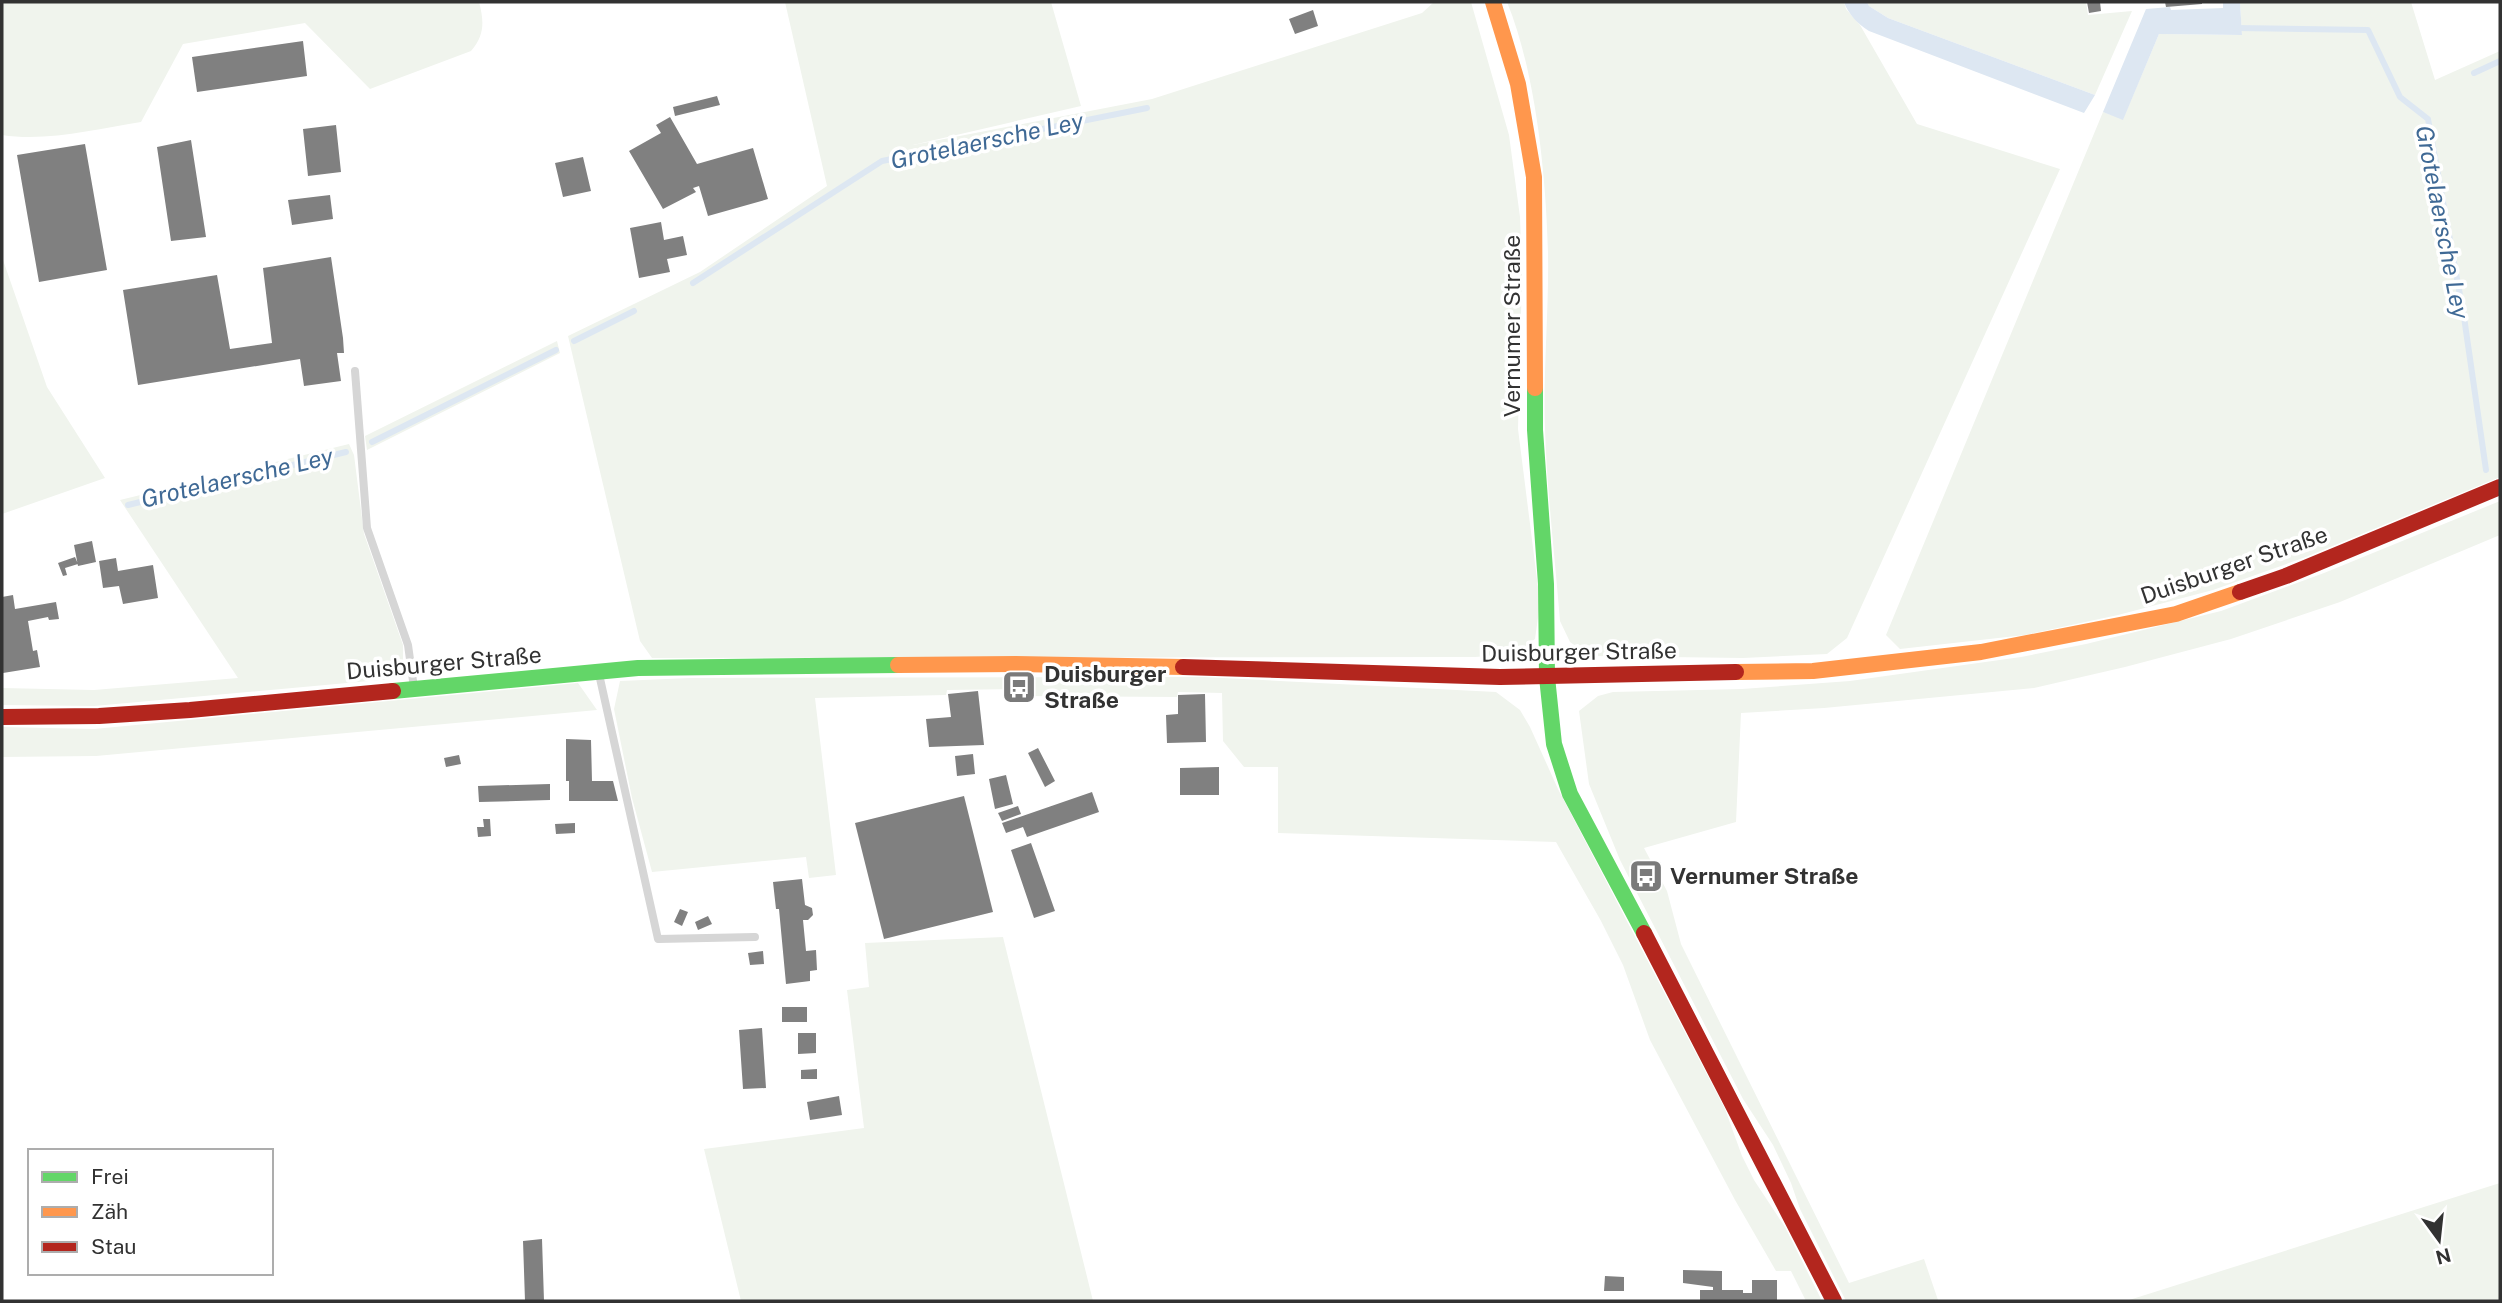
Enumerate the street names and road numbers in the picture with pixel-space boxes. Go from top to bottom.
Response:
street label: Vernumer Straße [1498,235,1525,417]
street label: Duisburger Straße [2137,520,2331,609]
street label: Duisburger Straße [1481,636,1677,667]
street label: Duisburger Straße [345,641,543,684]

